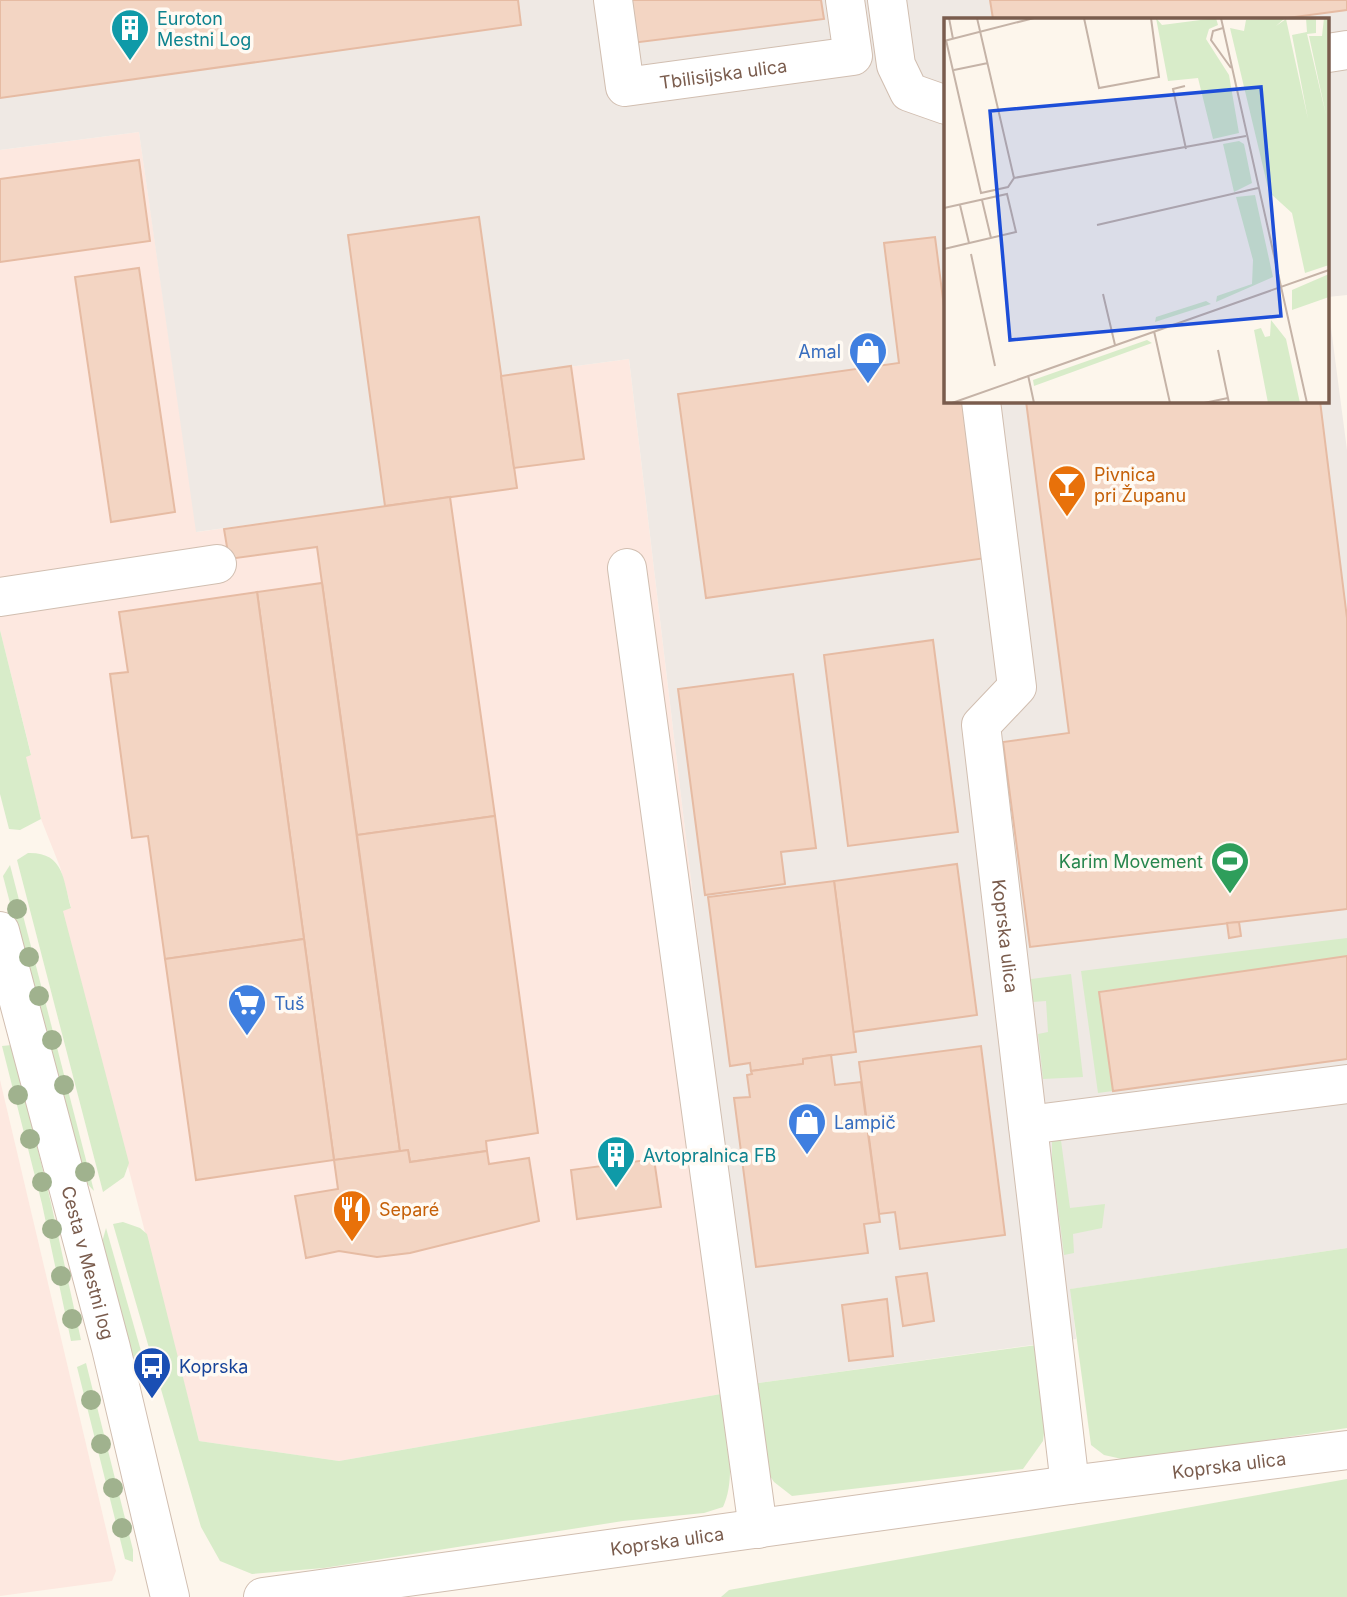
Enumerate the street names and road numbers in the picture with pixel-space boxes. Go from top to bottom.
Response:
street label: Tbilisijska ulica [658,55,788,93]
street label: Koprska ulica [989,878,1023,994]
street label: Cesta v Mestni log [58,1183,119,1341]
street label: Koprska ulica [1171,1447,1287,1483]
street label: Koprska ulica [609,1523,725,1559]

